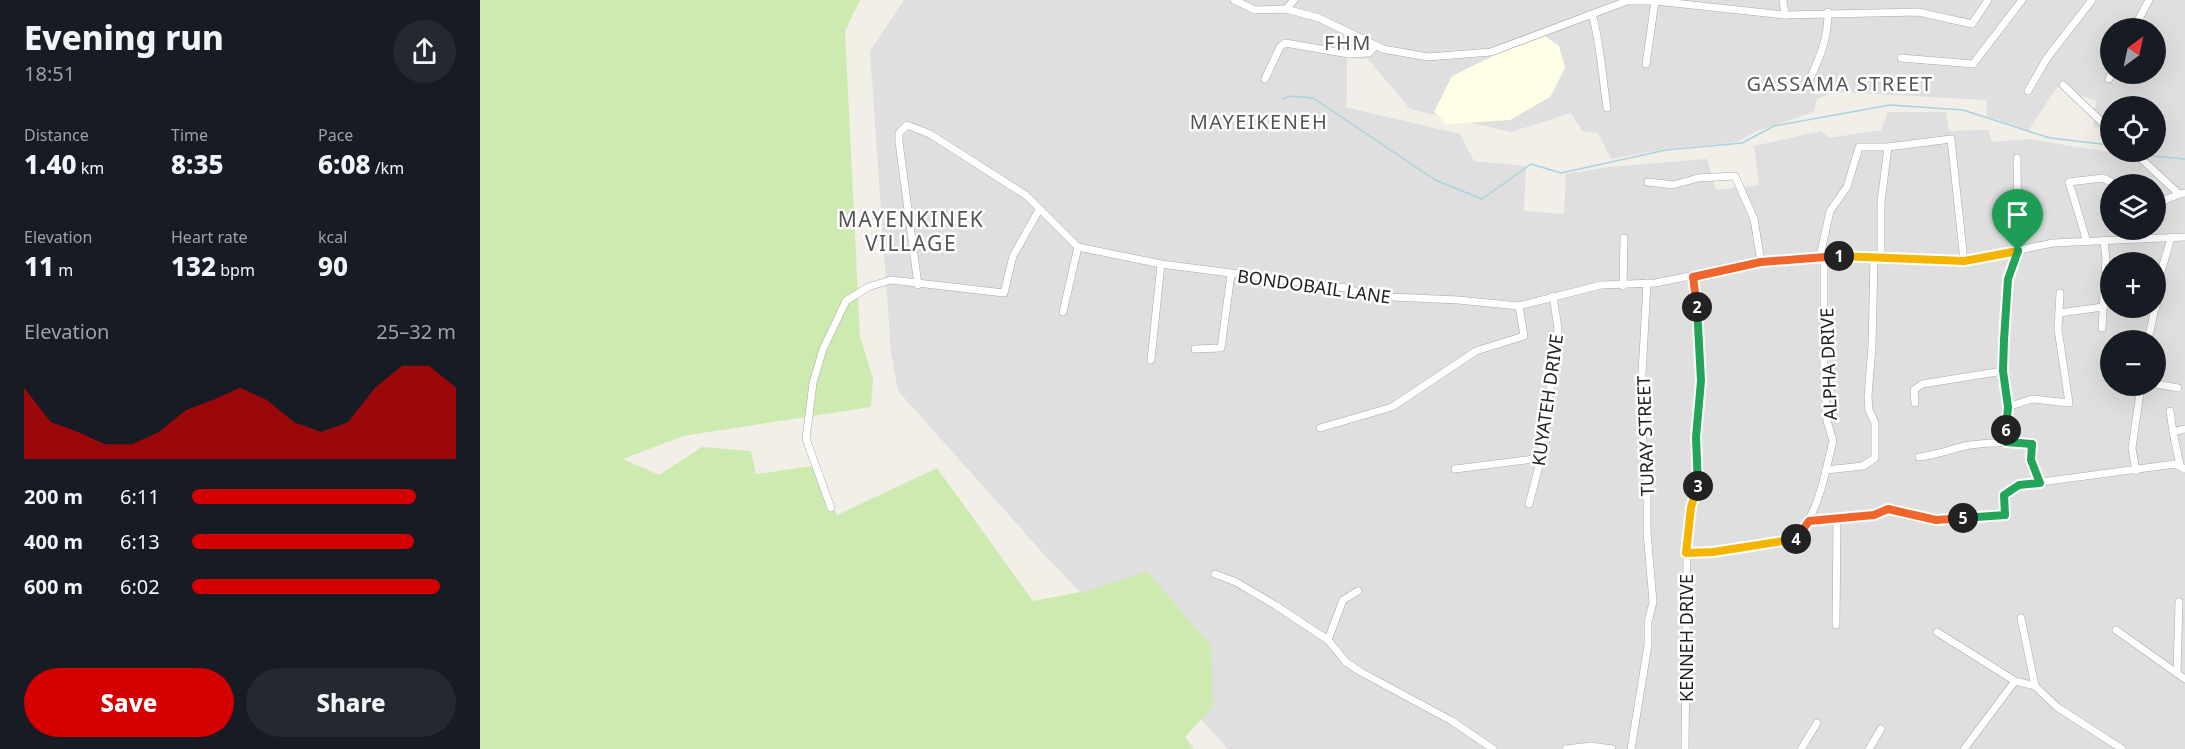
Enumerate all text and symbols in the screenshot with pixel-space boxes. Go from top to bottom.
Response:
text: Evening run [24,15,224,60]
north arrow [2100,18,2166,84]
map controls [2100,18,2166,396]
button: share [393,20,456,83]
district label: FHM [1324,29,1372,56]
text: 18:51 [24,60,75,87]
district label: GASSAMA STREET [1746,70,1934,97]
button: locate [2100,96,2166,162]
district label: MAYEIKENEH [1190,108,1328,135]
text: Distance [24,124,89,146]
text: Time [171,124,208,146]
text: Pace [318,124,353,146]
text: 1.40 [24,146,77,182]
text: 8:35 [171,146,224,182]
text: 6:08 [318,146,371,182]
text: km [77,157,104,179]
text: /km [371,157,404,179]
button: layers [2100,174,2166,240]
pin [1992,189,2043,251]
icon: arrive [2001,198,2034,231]
district label: MAYENKINEK VILLAGE [838,205,984,257]
text: Elevation [24,226,92,248]
text: Heart rate [171,226,247,248]
text: kcal [318,226,347,248]
pin: 1 [1824,241,1854,271]
text: 1 [1834,245,1844,267]
text: 11 [24,248,54,284]
text: 132 [171,248,216,284]
text: 90 [318,248,348,284]
button: + [2100,252,2166,318]
text: m [54,259,73,281]
text: bpm [216,259,255,281]
street label: BONDOBAIL LANE [1236,263,1392,309]
pin: 2 [1682,292,1712,322]
text: 2 [1692,296,1702,318]
street label: ALPHA DRIVE [1814,307,1842,421]
text: Elevation [24,318,109,345]
text: 25–32 m [376,318,456,345]
button: − [2100,330,2166,396]
street label: KUYATEH DRIVE [1526,333,1568,467]
street label: TURAY STREET [1631,375,1659,497]
pin: 6 [1991,415,2021,445]
text: 6 [2001,419,2011,441]
pin: 3 [1683,471,1713,501]
text: 3 [1693,475,1703,497]
text: 200 m [24,483,83,510]
text: 6:11 [120,483,160,510]
pin: 5 [1948,503,1978,533]
text: 5 [1958,507,1968,529]
pin: 4 [1781,524,1811,554]
text: 400 m [24,528,83,555]
text: 6:13 [120,528,160,555]
text: 4 [1791,528,1801,550]
text: 600 m [24,573,83,600]
text: 6:02 [120,573,160,600]
street label: KENNEH DRIVE [1674,574,1698,702]
button: Save [24,668,234,737]
button: Share [246,668,456,737]

